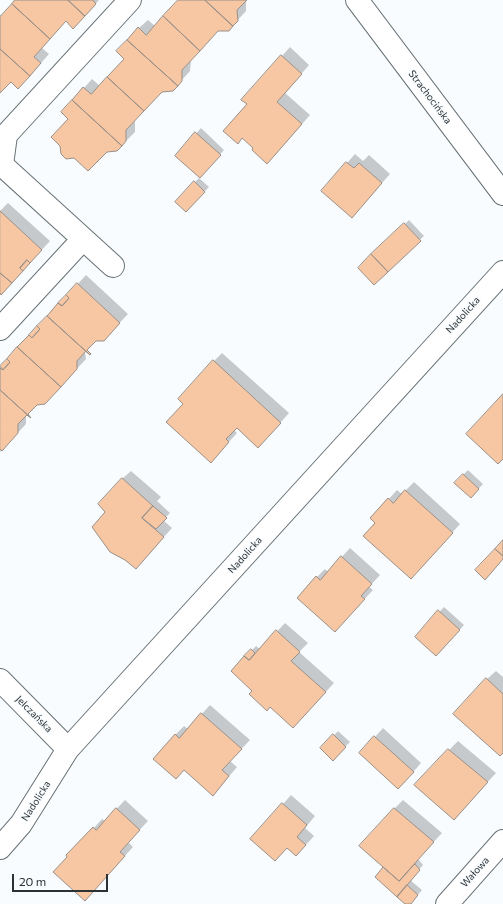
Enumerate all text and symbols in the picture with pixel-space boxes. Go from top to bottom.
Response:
street label: Strachocińska [406,68,454,126]
street label: Nadolicka [443,294,483,336]
street label: Nadolicka [225,534,265,576]
street label: Jelczańska [13,693,55,735]
street label: Nadolicka [19,779,53,823]
street label: Wałowa [458,854,492,890]
scale bar [14,866,110,892]
text: 20 m [19,874,46,888]

